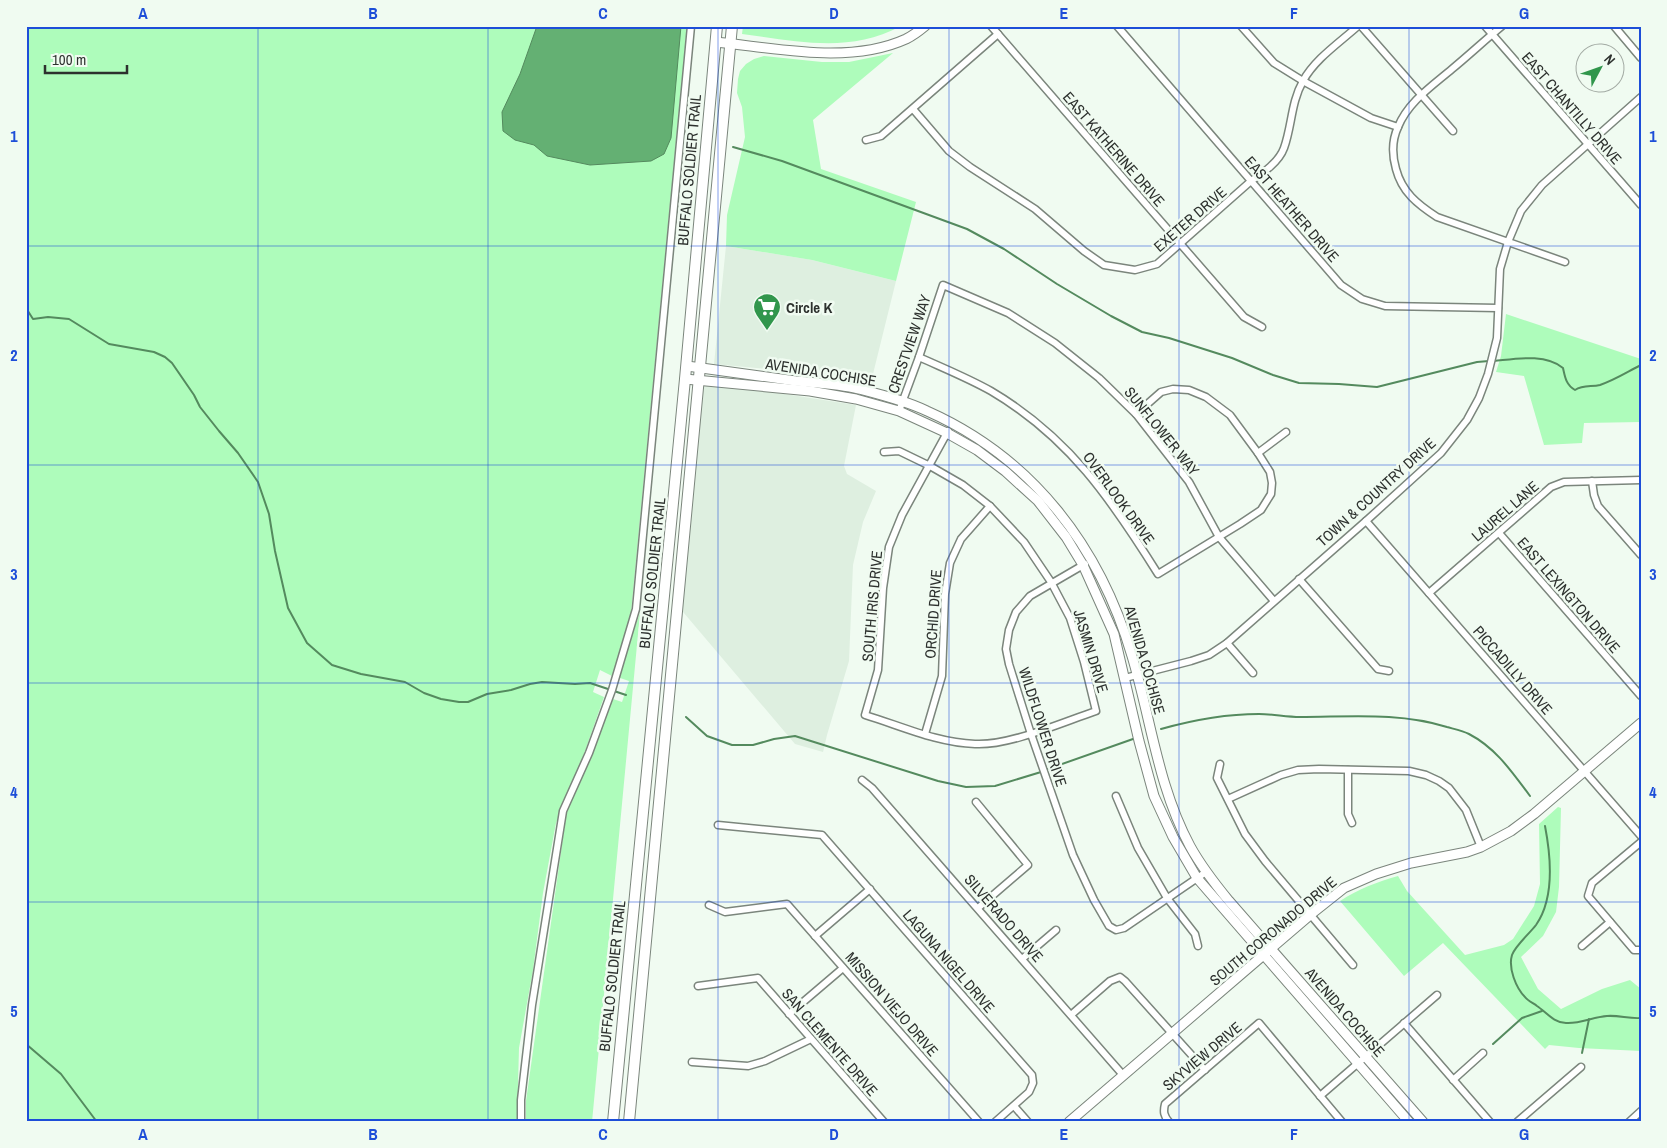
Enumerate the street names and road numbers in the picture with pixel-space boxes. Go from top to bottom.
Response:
street label: EAST CHANTILLY DRIVE [1518,48,1626,168]
street label: EAST KATHERINE DRIVE [1058,87,1170,211]
street label: BUFFALO SOLDIER TRAIL [672,93,706,246]
street label: EAST HEATHER DRIVE [1240,151,1344,267]
street label: EXETER DRIVE [1149,181,1231,257]
street label: CRESTVIEW WAY [882,291,936,396]
street label: AVENIDA COCHISE [763,353,878,391]
street label: SUNFLOWER WAY [1120,382,1205,480]
street label: TOWN & COUNTRY DRIVE [1312,433,1440,551]
street label: OVERLOOK DRIVE [1078,447,1160,549]
street label: LAUREL LANE [1467,476,1543,546]
street label: BUFFALO SOLDIER TRAIL [634,496,670,649]
street label: EAST LEXINGTON DRIVE [1513,533,1625,657]
street label: SOUTH IRIS DRIVE [857,550,887,662]
street label: ORCHID DRIVE [919,569,947,659]
street label: AVENIDA COCHISE [1119,602,1171,717]
street label: JASMIN DRIVE [1068,607,1114,695]
street label: PICCADILLY DRIVE [1468,621,1558,719]
street label: WILDFLOWER DRIVE [1014,665,1072,789]
street label: SILVERADO DRIVE [960,869,1048,967]
street label: SOUTH CORONADO DRIVE [1205,872,1341,990]
street label: BUFFALO SOLDIER TRAIL [594,899,630,1052]
street label: LAGUNA NIGEL DRIVE [898,905,1000,1017]
street label: MISSION VIEJO DRIVE [841,947,943,1061]
street label: AVENIDA COCHISE [1300,962,1390,1061]
street label: SAN CLEMENTE DRIVE [777,984,883,1100]
street label: SKYVIEW DRIVE [1158,1017,1246,1095]

